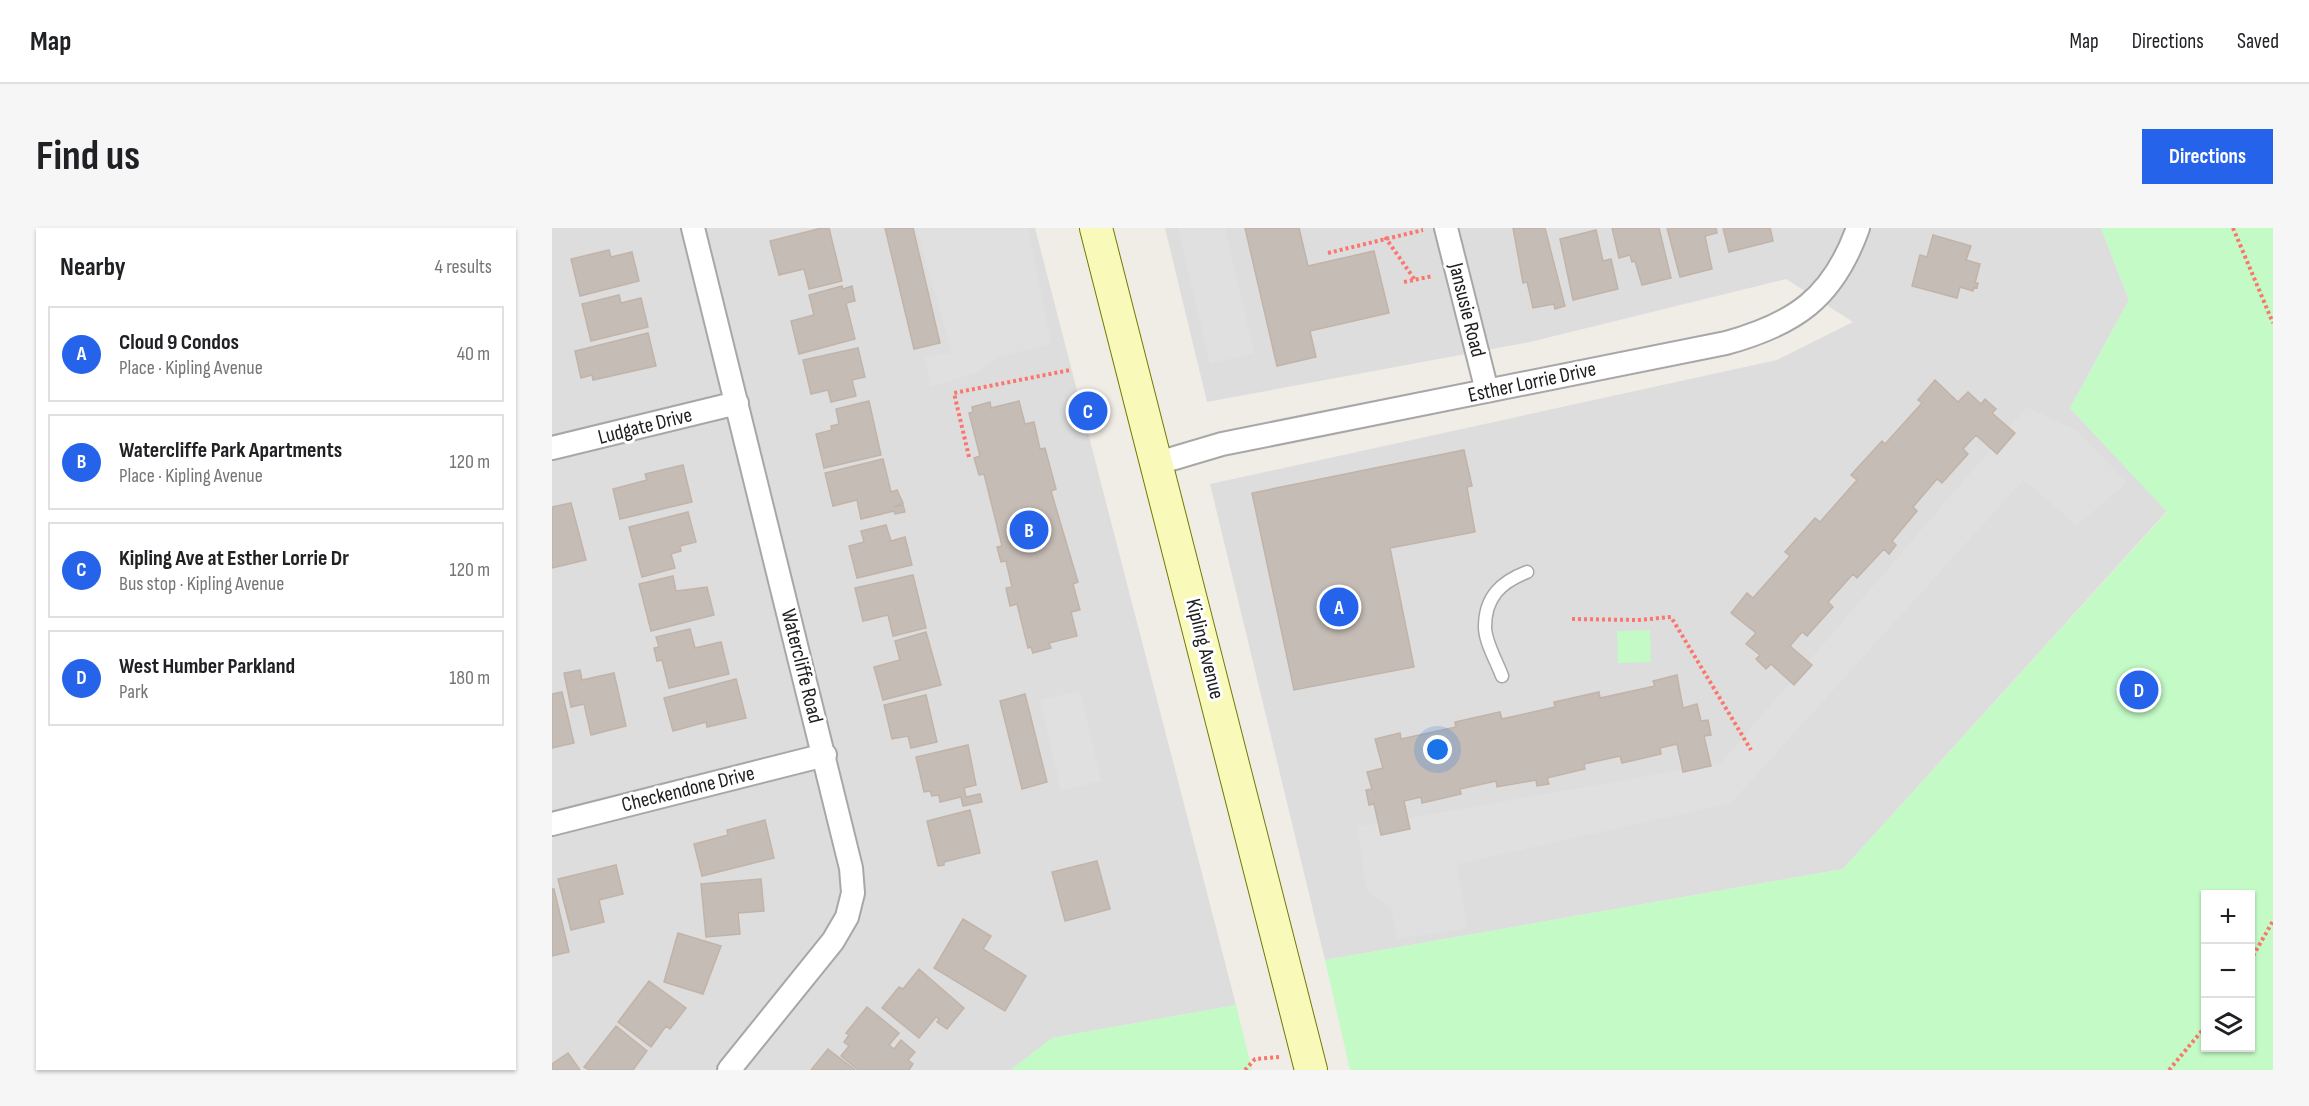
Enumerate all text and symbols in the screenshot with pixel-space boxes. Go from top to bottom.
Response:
text: Map [30,25,71,58]
text: Map [2069,29,2099,54]
text: Directions [2132,29,2204,54]
text: Saved [2237,29,2279,54]
button: Directions [2142,129,2273,184]
text: Find us [36,131,140,182]
text: Nearby [60,252,126,283]
text: 4 results [435,255,492,279]
street label: Jansusie Road [1443,259,1491,360]
text: Cloud 9 Condos [119,329,239,356]
text: A [77,342,86,366]
text: 40 m [457,342,490,366]
text: Place · Kipling Avenue [119,356,263,380]
street label: Esther Lorrie Drive [1466,356,1598,408]
pin: C [1068,388,1108,434]
street label: Ludgate Drive [595,402,695,450]
text: Watercliffe Park Apartments [119,437,342,464]
text: B [77,450,86,474]
text: 120 m [450,450,490,474]
text: Place · Kipling Avenue [119,464,263,488]
pin: B [1010,508,1048,552]
text: Kipling Ave at Esther Lorrie Dr [119,545,349,572]
text: C [76,558,87,582]
text: 120 m [450,558,490,582]
text: Bus stop · Kipling Avenue [119,572,284,596]
pin: A [1320,584,1358,629]
street label: Kipling Avenue [1180,596,1230,702]
street label: Watercliffe Road [776,606,828,726]
text: West Humber Parkland [119,653,295,680]
text: D [76,666,87,690]
text: 180 m [449,666,490,690]
pin: D [2120,668,2158,712]
text: Park [119,680,148,704]
your location [1423,735,1452,764]
street label: Checkendone Drive [619,760,757,818]
map controls [2201,890,2255,1052]
button: + [2201,890,2255,944]
button: − [2201,944,2255,998]
button: layers [2201,998,2255,1052]

